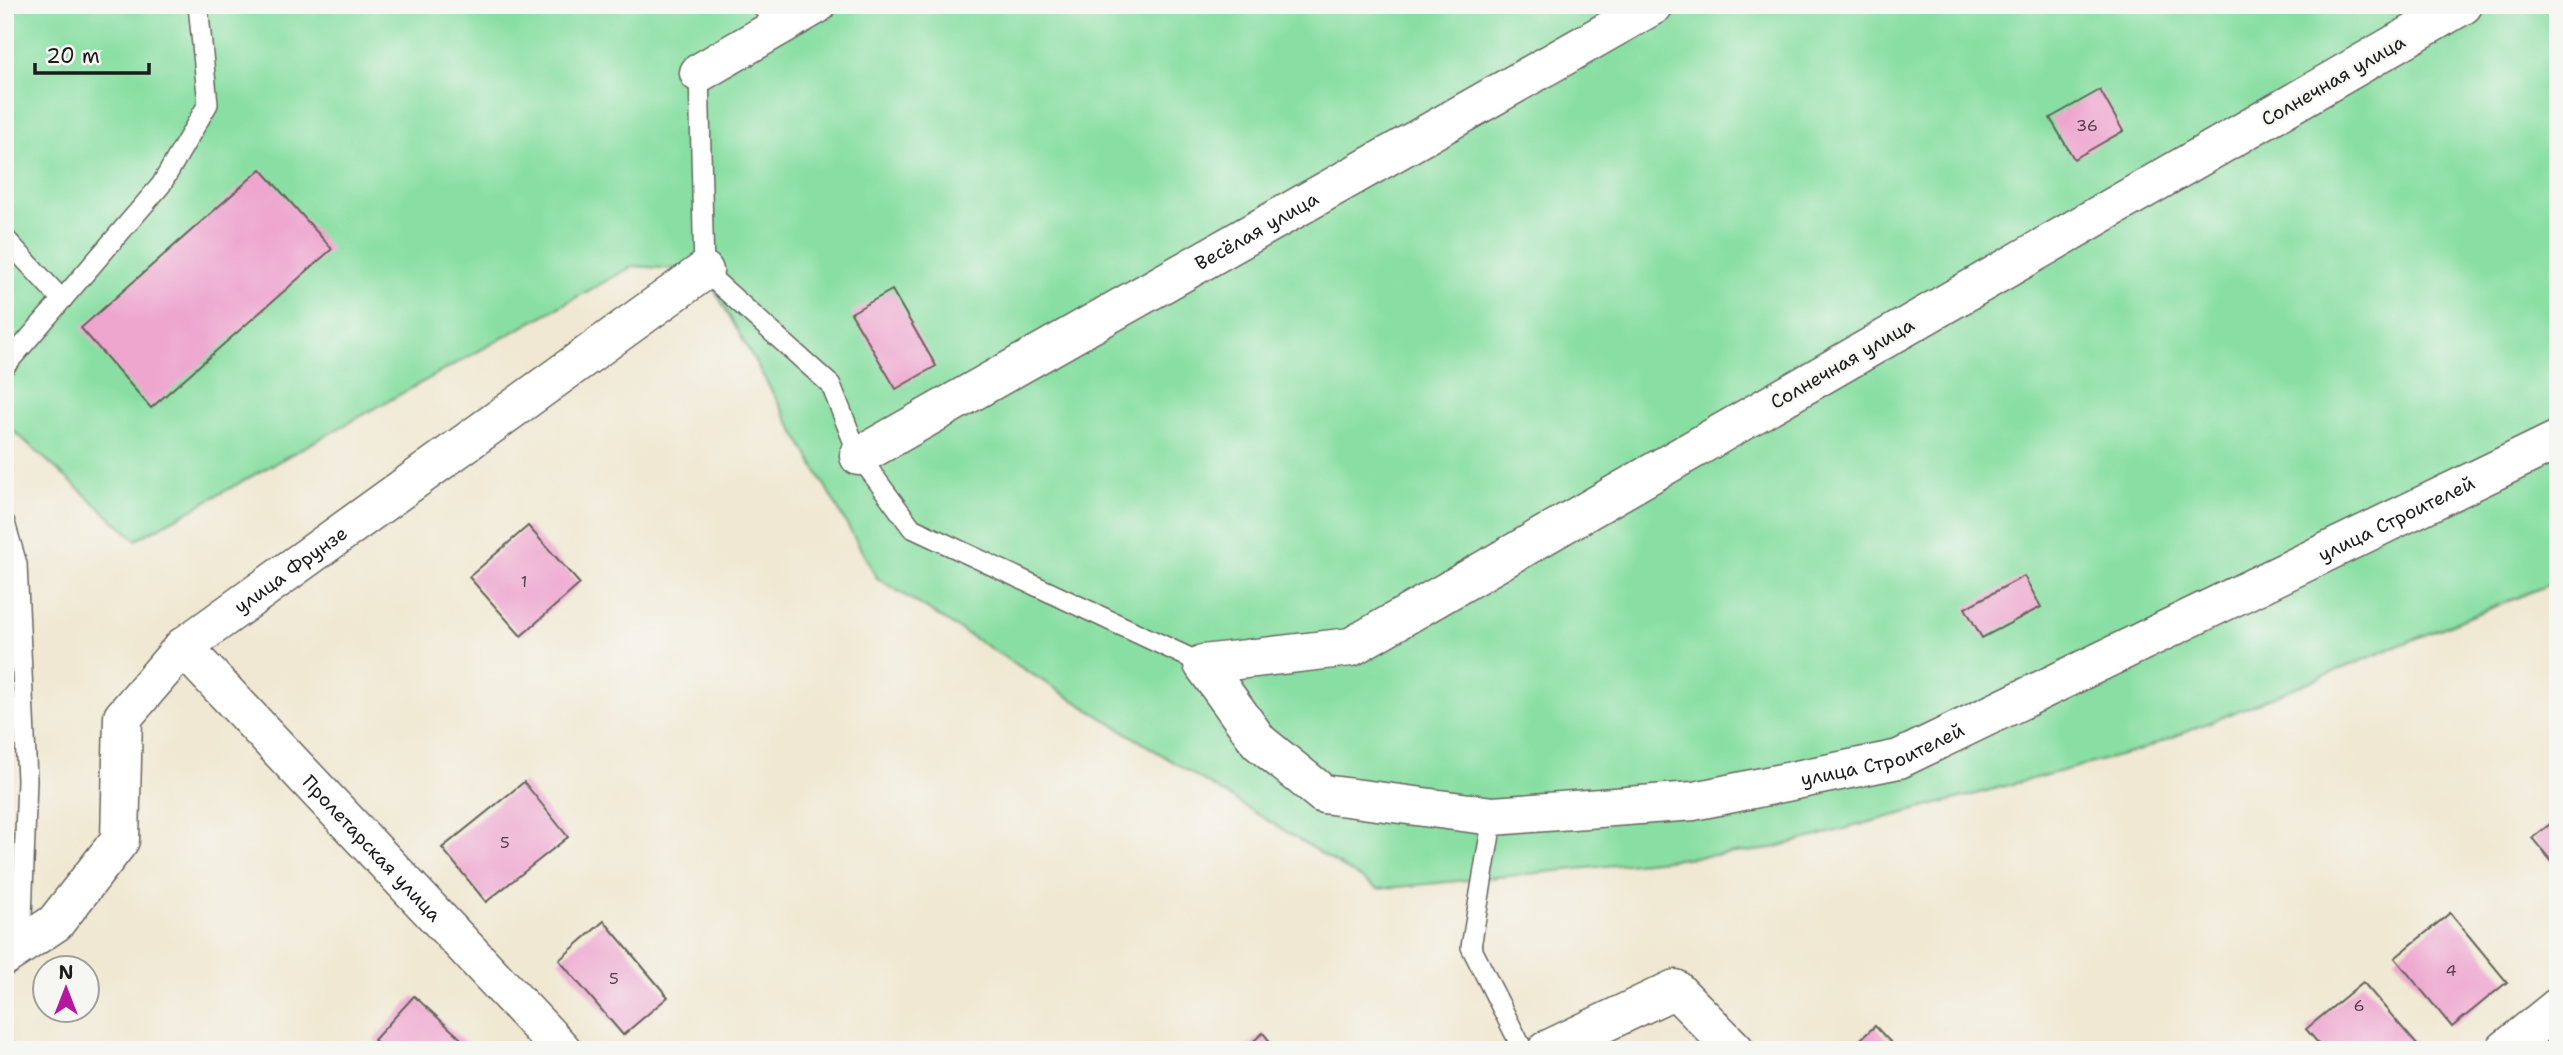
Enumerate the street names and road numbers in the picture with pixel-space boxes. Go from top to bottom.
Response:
street label: Солнечная улица [2257,29,2410,132]
street label: Весёлая улица [1190,186,1323,276]
street label: Солнечная улица [1766,312,1919,415]
street label: улица Строителей [2314,470,2479,567]
street label: улица Фрунзе [229,521,352,619]
street label: улица Строителей [1798,717,1968,792]
street label: Пролетарская улица [297,770,447,927]

